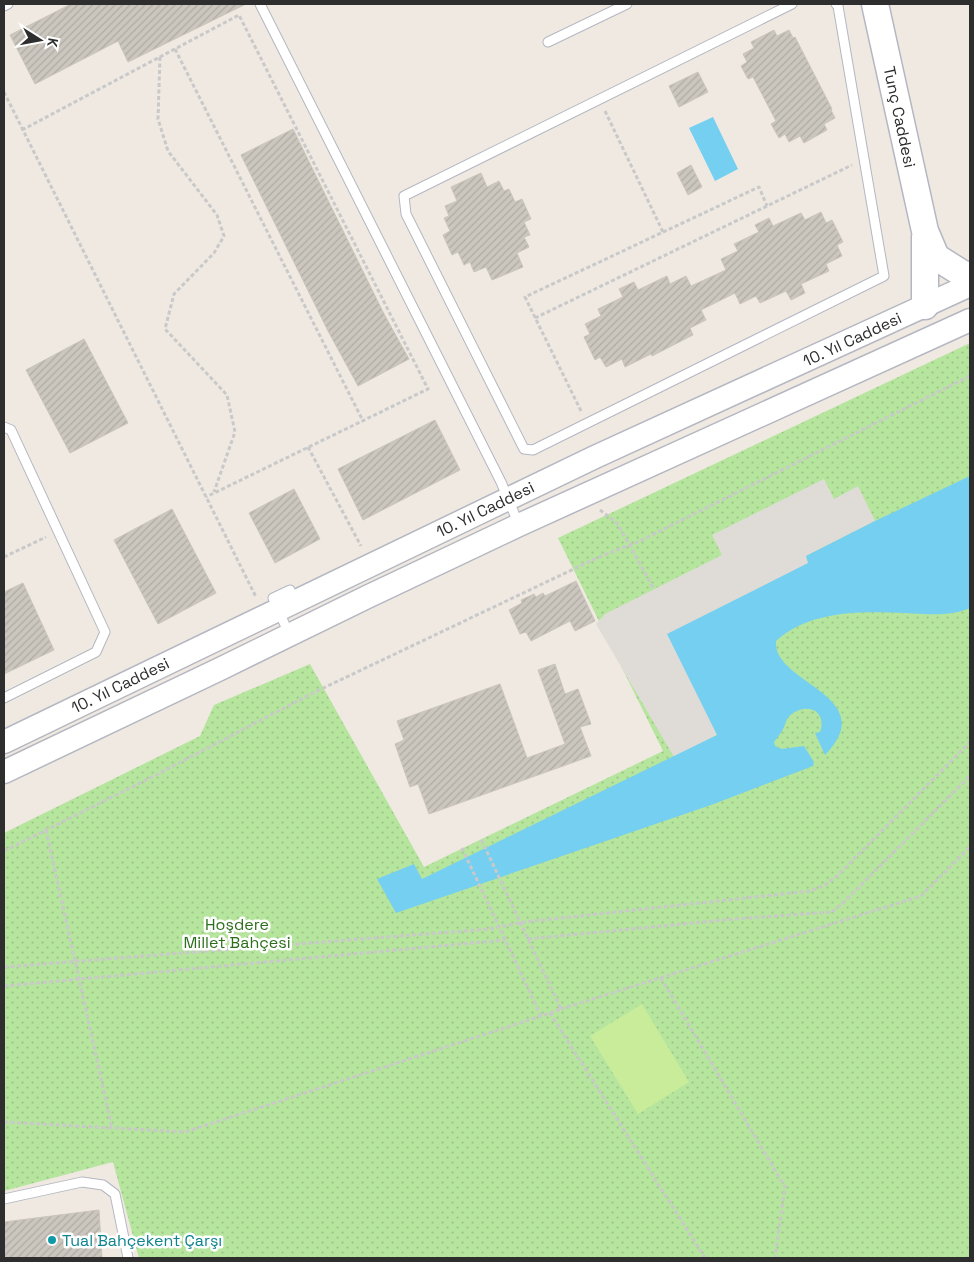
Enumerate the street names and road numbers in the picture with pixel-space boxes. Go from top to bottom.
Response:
street label: Tunç Caddesi [879,64,921,170]
street label: 10. Yıl Caddesi [800,307,905,371]
street label: 10. Yıl Caddesi [433,477,538,542]
street label: 10. Yıl Caddesi [68,653,173,718]

